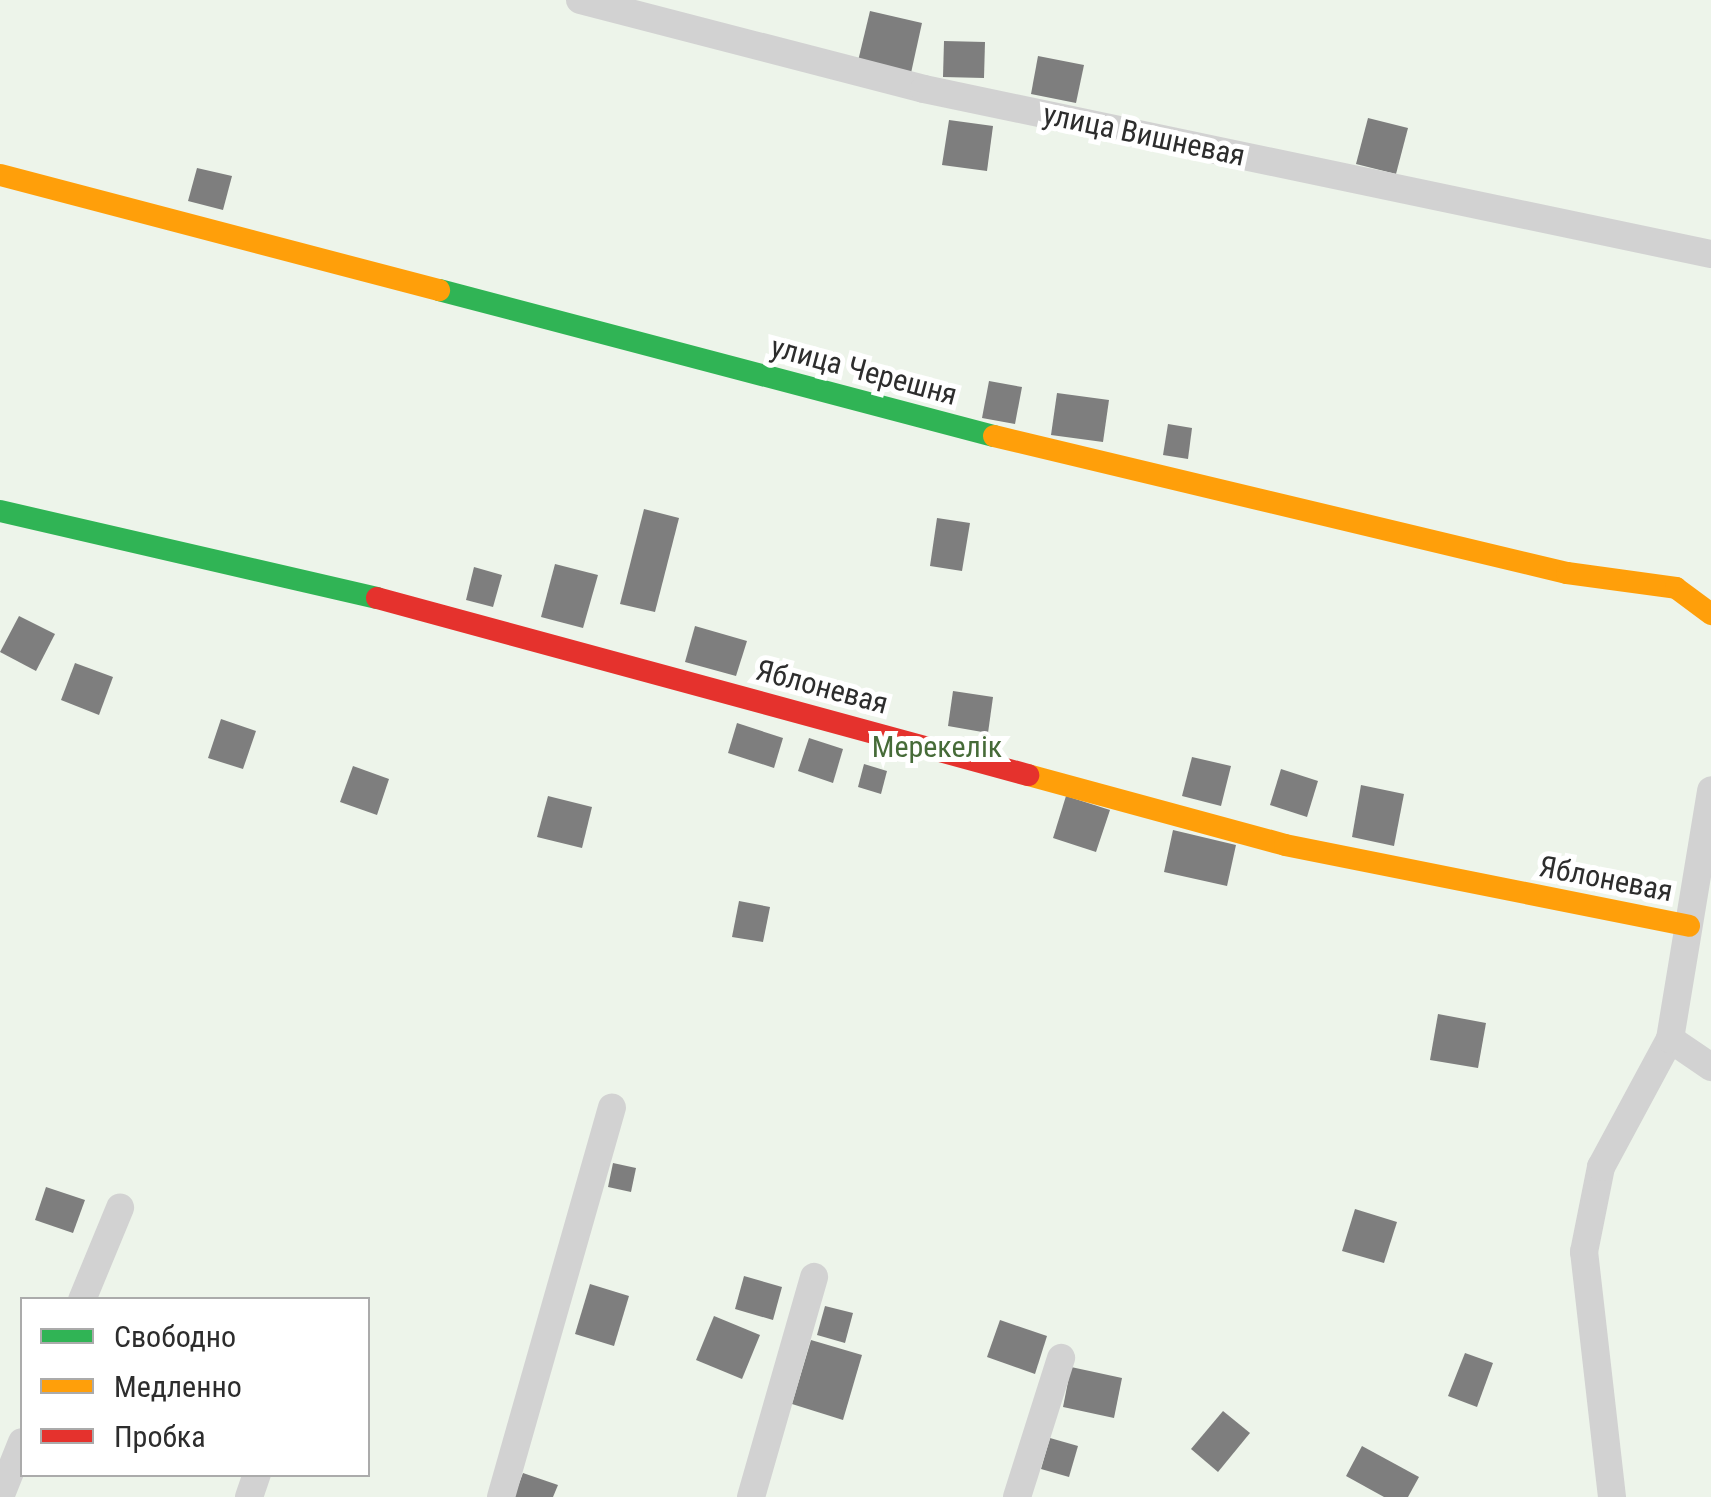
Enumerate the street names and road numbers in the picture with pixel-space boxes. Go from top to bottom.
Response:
street label: улица Вишневая [1040,96,1248,174]
street label: улица Черешня [767,329,961,413]
street label: Яблоневая [752,652,892,722]
street label: Яблоневая [1536,848,1676,910]

